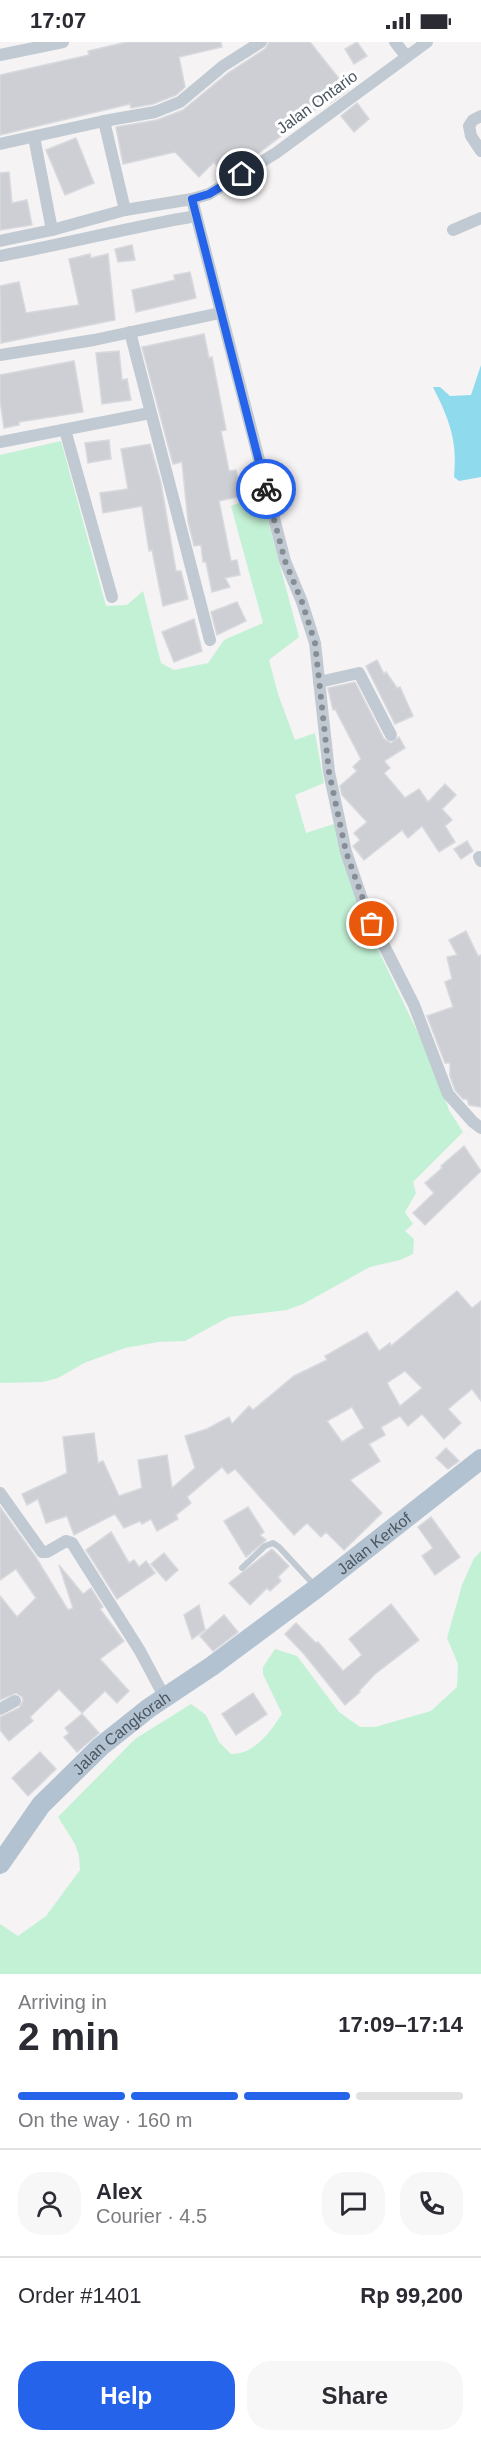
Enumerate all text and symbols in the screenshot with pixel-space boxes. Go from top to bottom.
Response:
text: 17:07 [30,8,86,33]
street label: Jalan Ontario [274,67,361,137]
pin [216,148,267,199]
icon: home [225,157,258,190]
courier [236,459,296,519]
icon: bike [250,473,283,506]
pin [346,898,397,949]
icon: bag [355,907,388,940]
street label: Jalan Kerkof [334,1509,414,1578]
street label: Jalan Cangkorah [69,1688,173,1778]
text: Arriving in [18,1991,107,2013]
text: 17:09–17:14 [338,2012,463,2037]
text: 2 min [18,2015,120,2058]
text: On the way · 160 m [18,2109,193,2131]
button: person [18,2172,81,2235]
button: chat [322,2172,385,2235]
button: phone [400,2172,463,2235]
text: Alex [96,2179,142,2204]
text: Courier · 4.5 [96,2205,207,2227]
text: Order #1401 [18,2283,142,2308]
text: Rp 99,200 [360,2283,463,2308]
button: Help [18,2361,235,2430]
button: Share [247,2361,463,2430]

